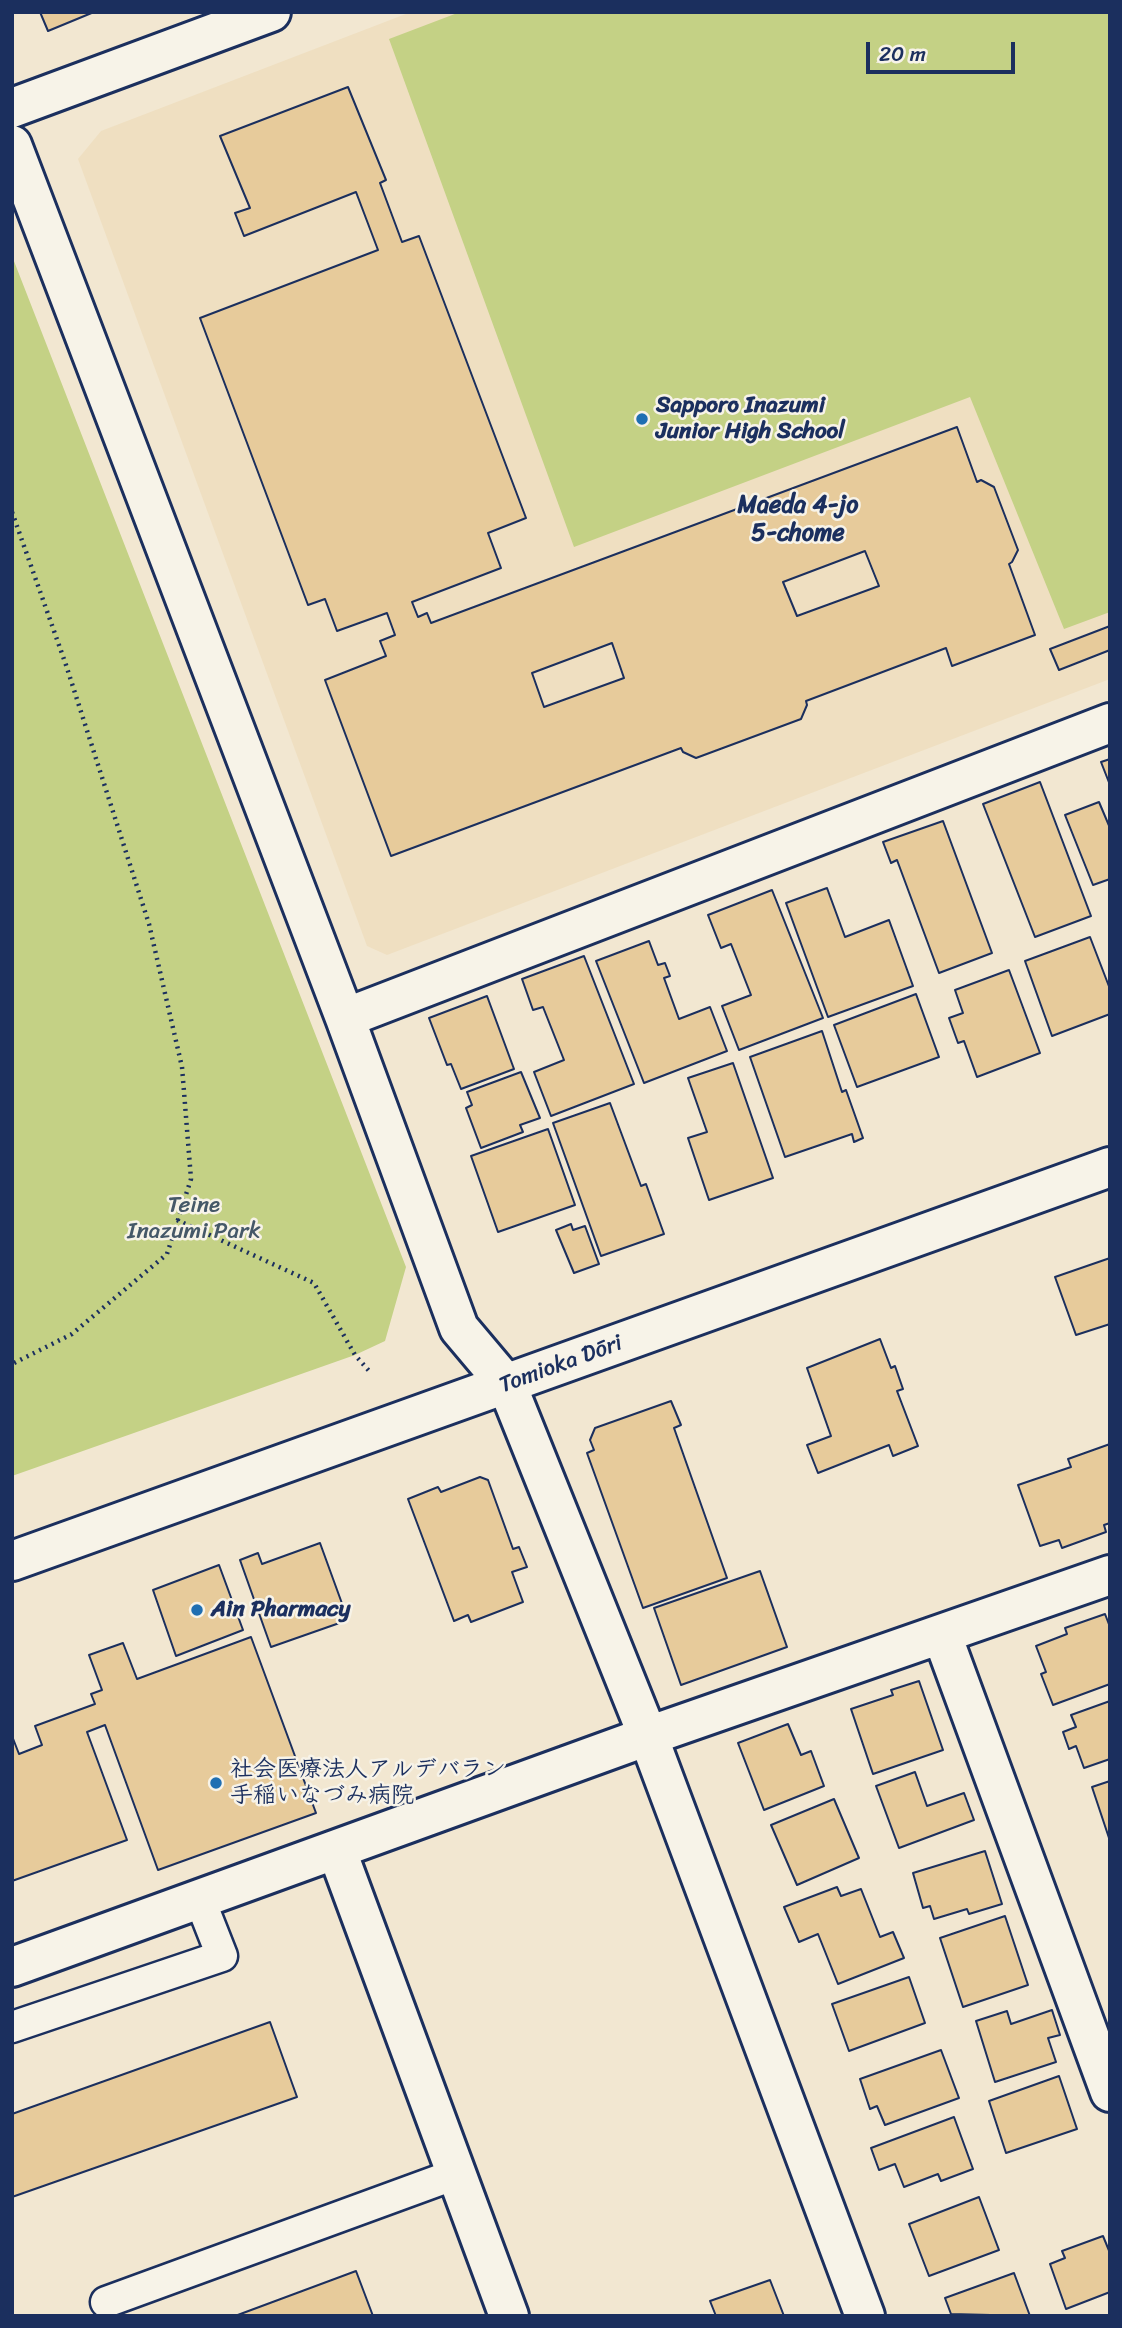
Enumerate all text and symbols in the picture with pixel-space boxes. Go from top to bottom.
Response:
scale bar [870,28,1019,72]
text: 20 m [879,35,926,73]
place label: Sapporo Inazumi Junior High School [656,392,845,446]
marker: Sapporo Inazumi Junior High School [634,411,650,427]
district label: Maeda 4-jo 5-chome [737,492,859,548]
park label: Teine Inazumi Park [127,1192,261,1246]
street label: Tomioka Dōri [496,1330,626,1400]
place label: Ain Pharmacy [211,1596,350,1624]
marker: Ain Pharmacy [189,1602,205,1618]
place label: 社会医療法人アルデバラン 手稲いなづみ病院 [230,1756,506,1810]
marker: 社会医療法人アルデバラン 手稲いなづみ病院 [208,1775,224,1791]

